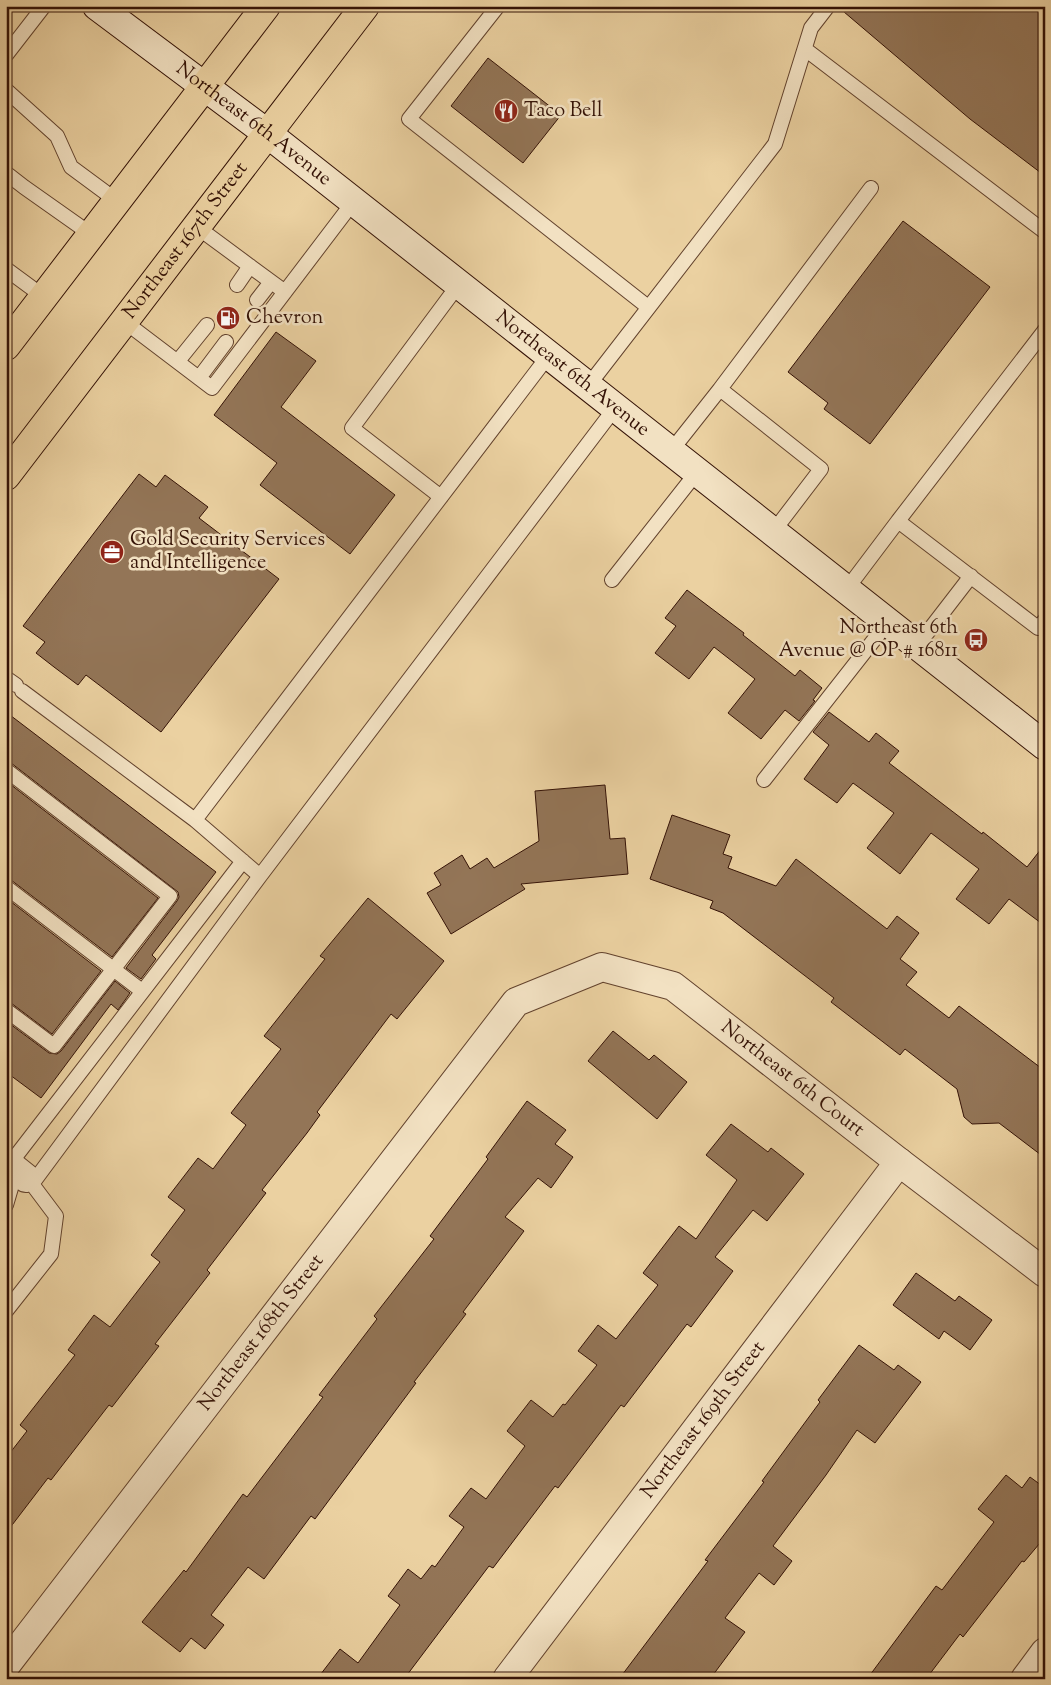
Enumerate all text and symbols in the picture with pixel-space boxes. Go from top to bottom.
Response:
street label: Northeast 6th Avenue [169,55,338,193]
place label: Taco Bell [524,97,603,126]
restaurant icon: Taco Bell [493,98,519,124]
street label: Northeast 167th Street [116,156,255,326]
place label: Chevron [246,304,324,333]
street label: Northeast 6th Avenue [489,304,656,444]
fuel station icon: Chevron [215,305,241,331]
place label: Gold Security Services and Intelligence [130,526,325,578]
office icon: Gold Security Services and Intelligence [99,539,125,565]
place label: Northeast 6th Avenue @ OP # 16811 [778,614,958,666]
bus stop icon: Northeast 6th Avenue @ OP # 16811 [963,627,989,653]
street label: Northeast 6th Court [714,1014,870,1144]
street label: Northeast 168th Street [192,1248,331,1418]
street label: Northeast 169th Street [634,1335,773,1505]

